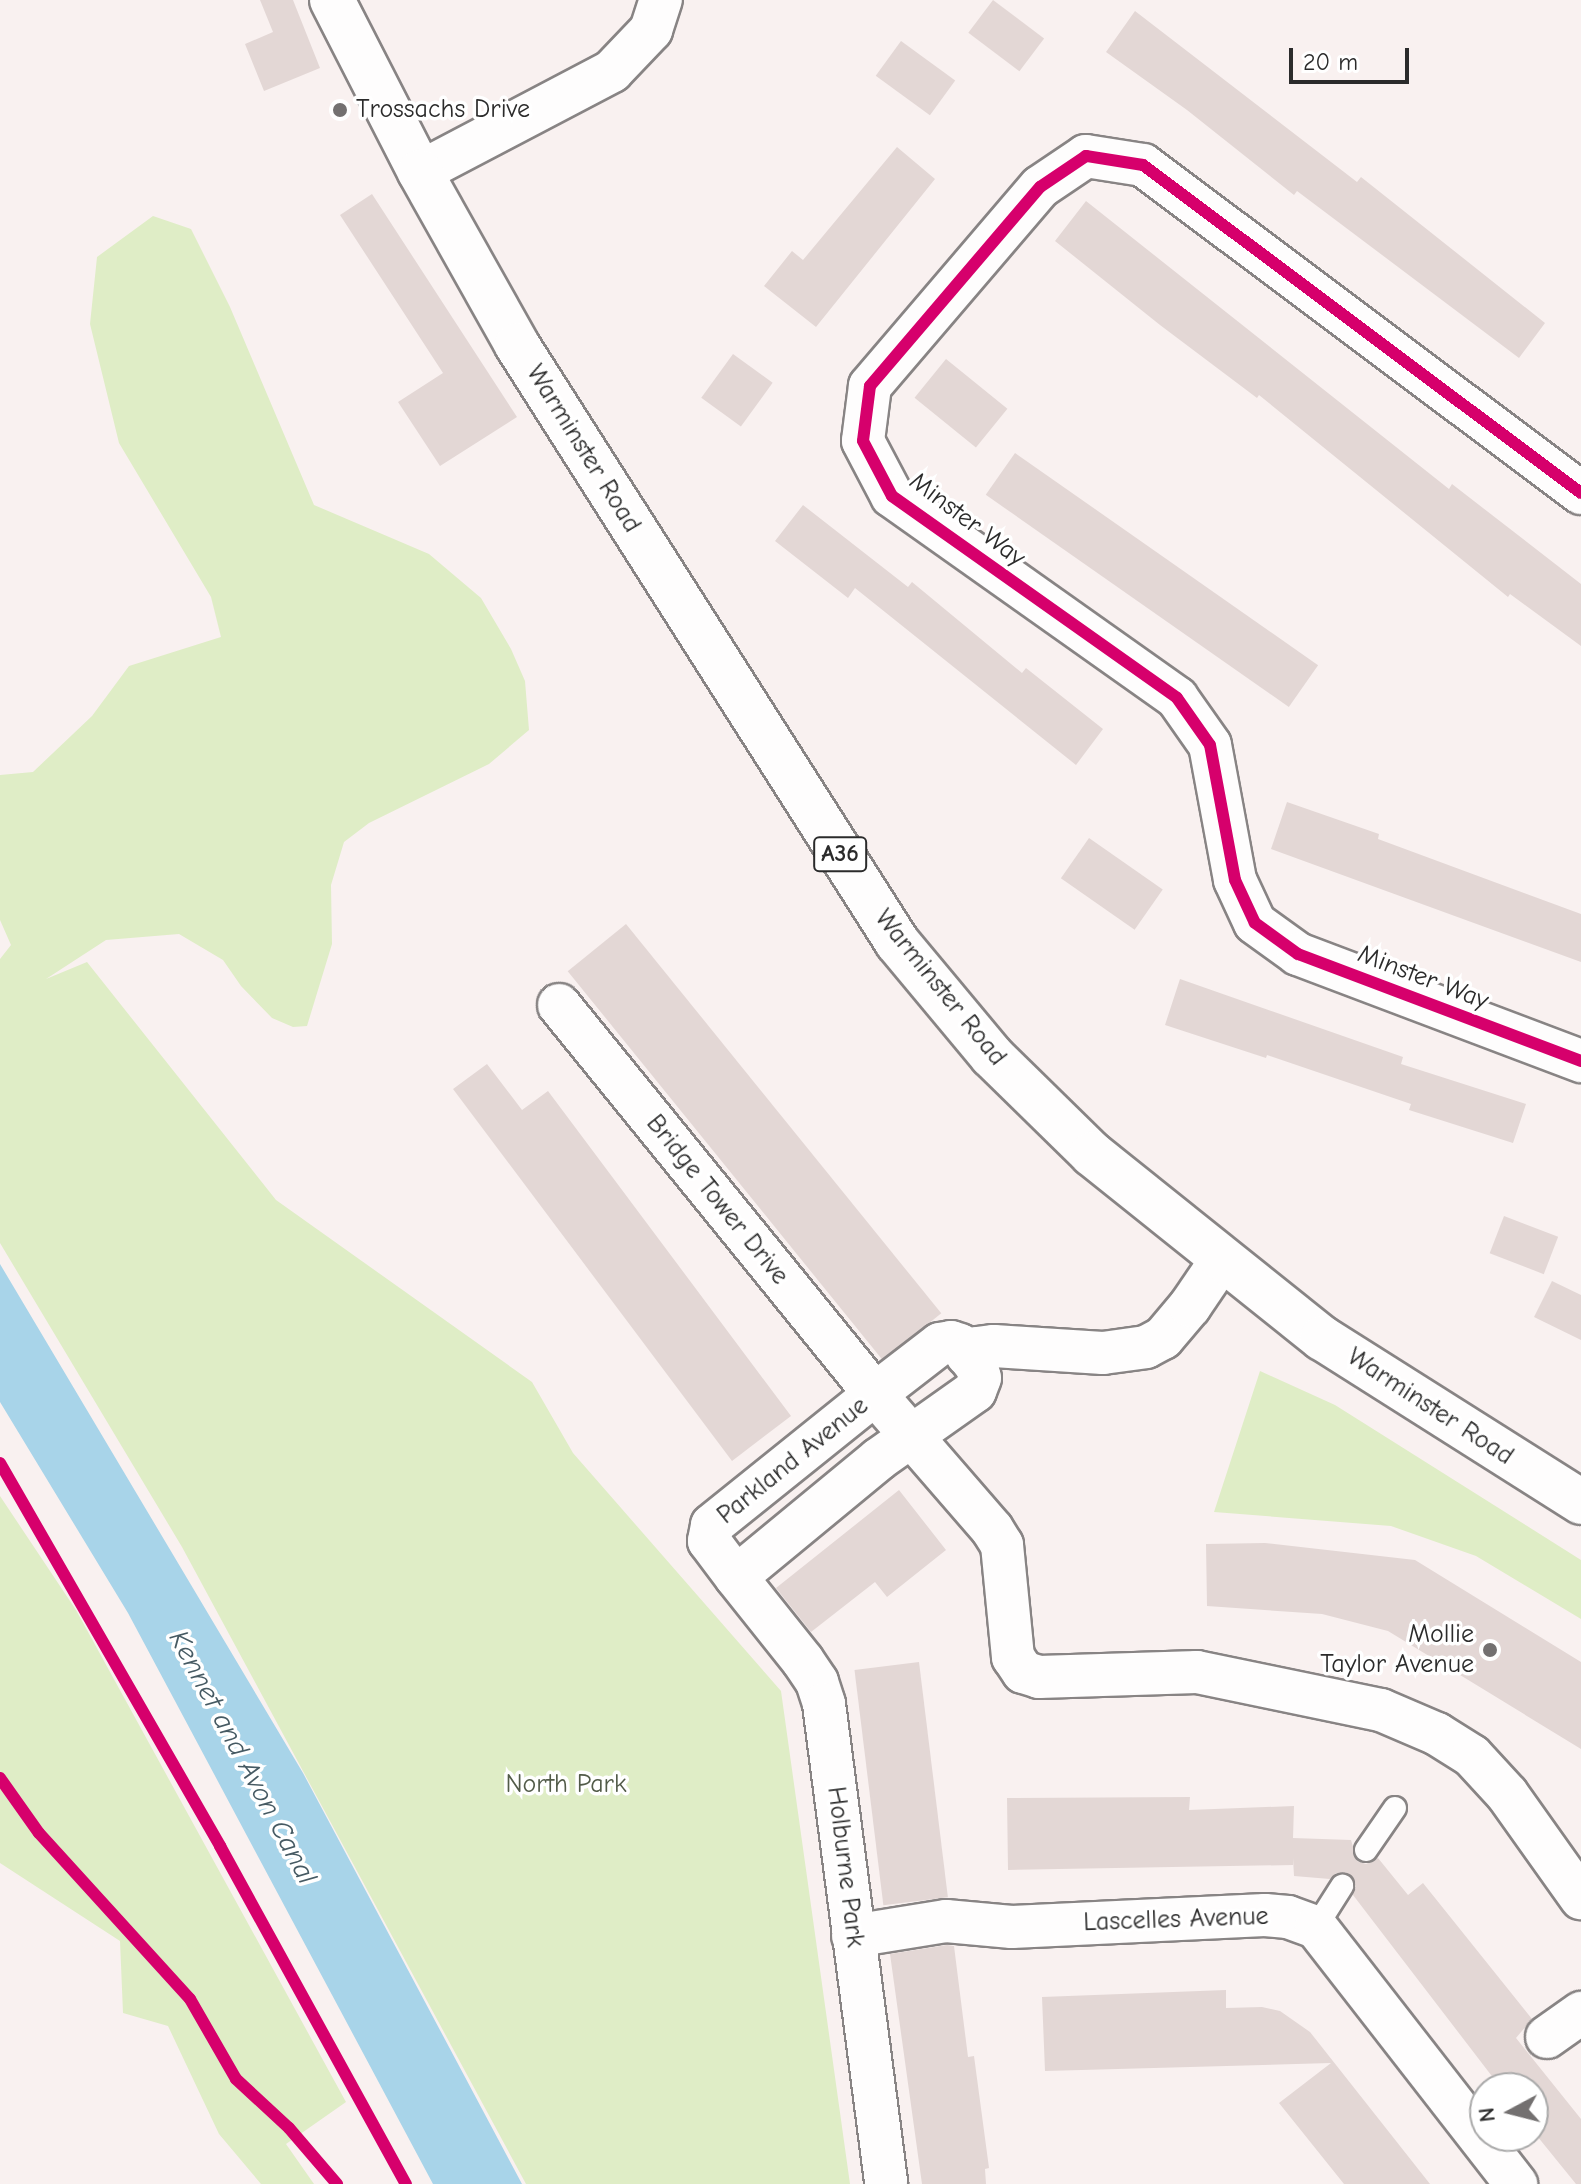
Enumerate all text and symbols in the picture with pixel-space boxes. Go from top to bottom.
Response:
scale bar [1293,32,1413,82]
text: 20 m [1303,48,1358,76]
place label: Trossachs Drive [356,94,530,126]
marker: Trossachs Drive [331,101,349,119]
street label: Warminster Road [519,359,647,539]
street label: Minster Way [903,466,1031,574]
road number: A36 [812,834,868,874]
street label: Warminster Road [867,904,1013,1072]
street label: Minster Way [1353,939,1493,1017]
street label: Bridge Tower Drive [639,1109,795,1291]
street label: Warminster Road [1341,1342,1519,1472]
street label: Parkland Avenue [711,1391,875,1531]
place label: Mollie Taylor Avenue [1320,1619,1474,1680]
water label: Kennet and Avon Canal [162,1624,324,1890]
marker: Mollie Taylor Avenue [1481,1641,1499,1659]
park label: North Park [505,1769,627,1801]
street label: Holburne Park [820,1785,870,1949]
street label: Lascelles Avenue [1083,1901,1269,1939]
north arrow [1469,2072,1549,2152]
text: N [1473,2106,1501,2123]

